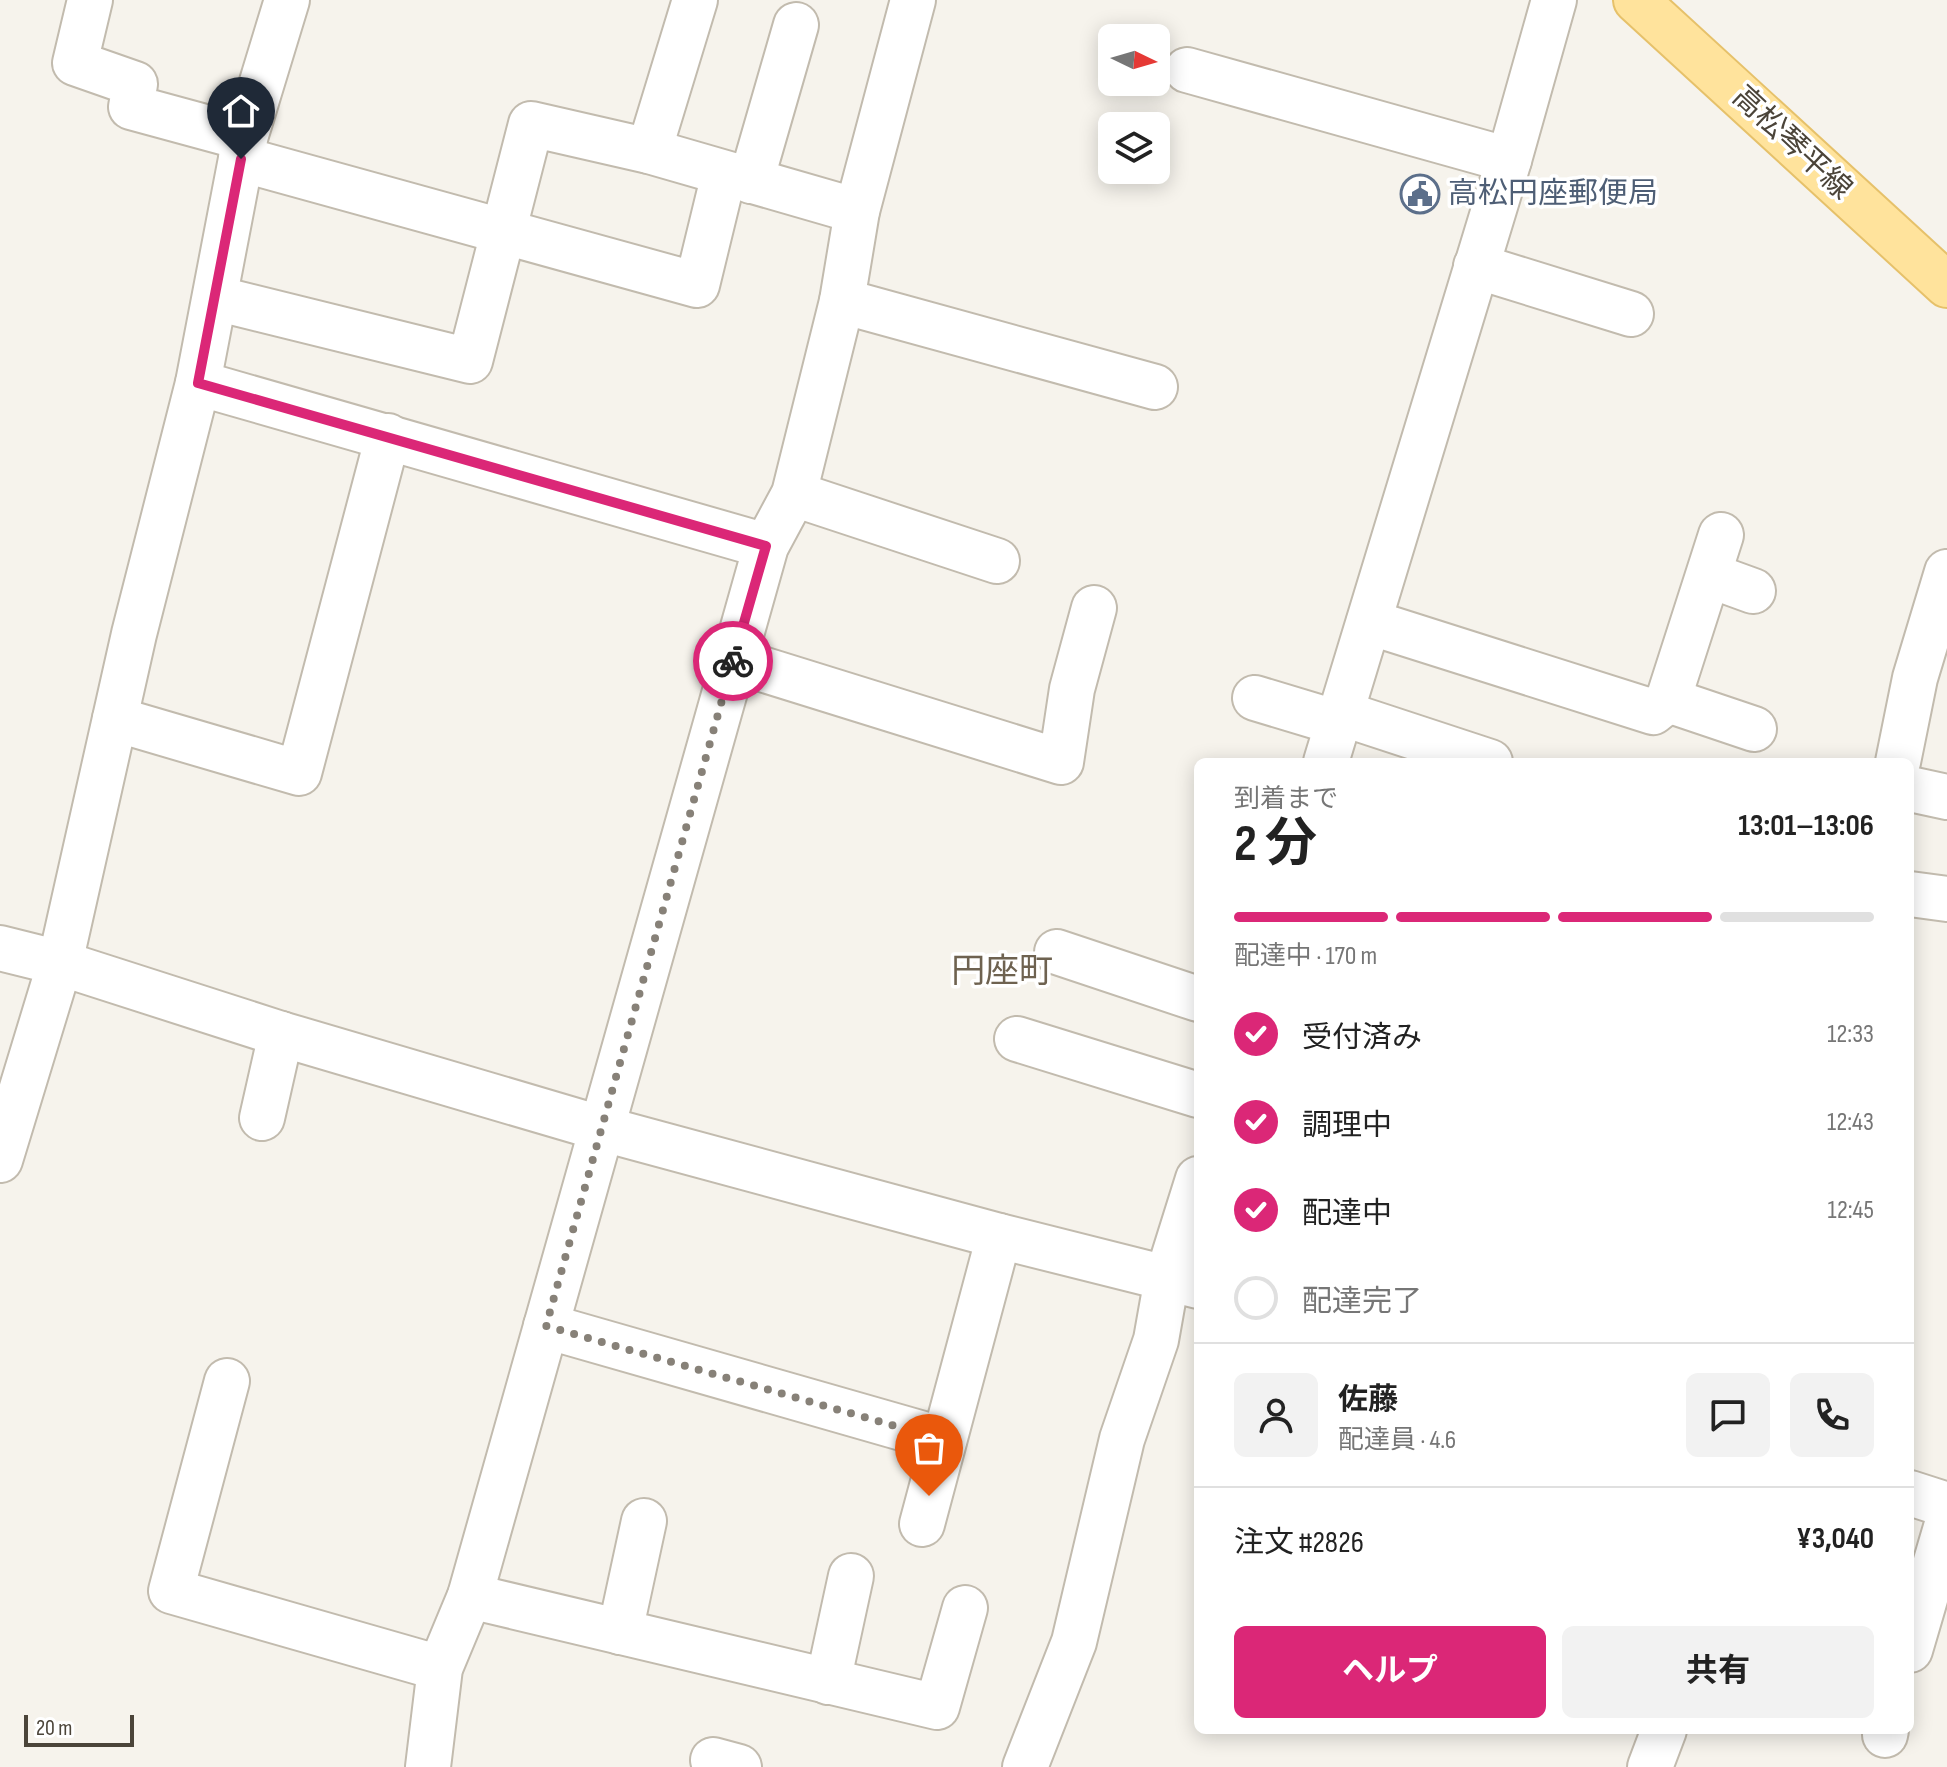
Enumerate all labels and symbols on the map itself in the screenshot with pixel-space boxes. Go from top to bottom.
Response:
north arrow [1098,24,1170,96]
pin [207,77,275,159]
street label: 高松琴平線 [1725,79,1859,207]
public building icon: 高松円座郵便局 [1399,173,1441,215]
place label: 高松円座郵便局 [1448,176,1658,212]
courier [693,621,773,701]
district label: 円座町 [951,951,1053,992]
pin [895,1414,963,1496]
scale bar [24,1711,134,1747]

